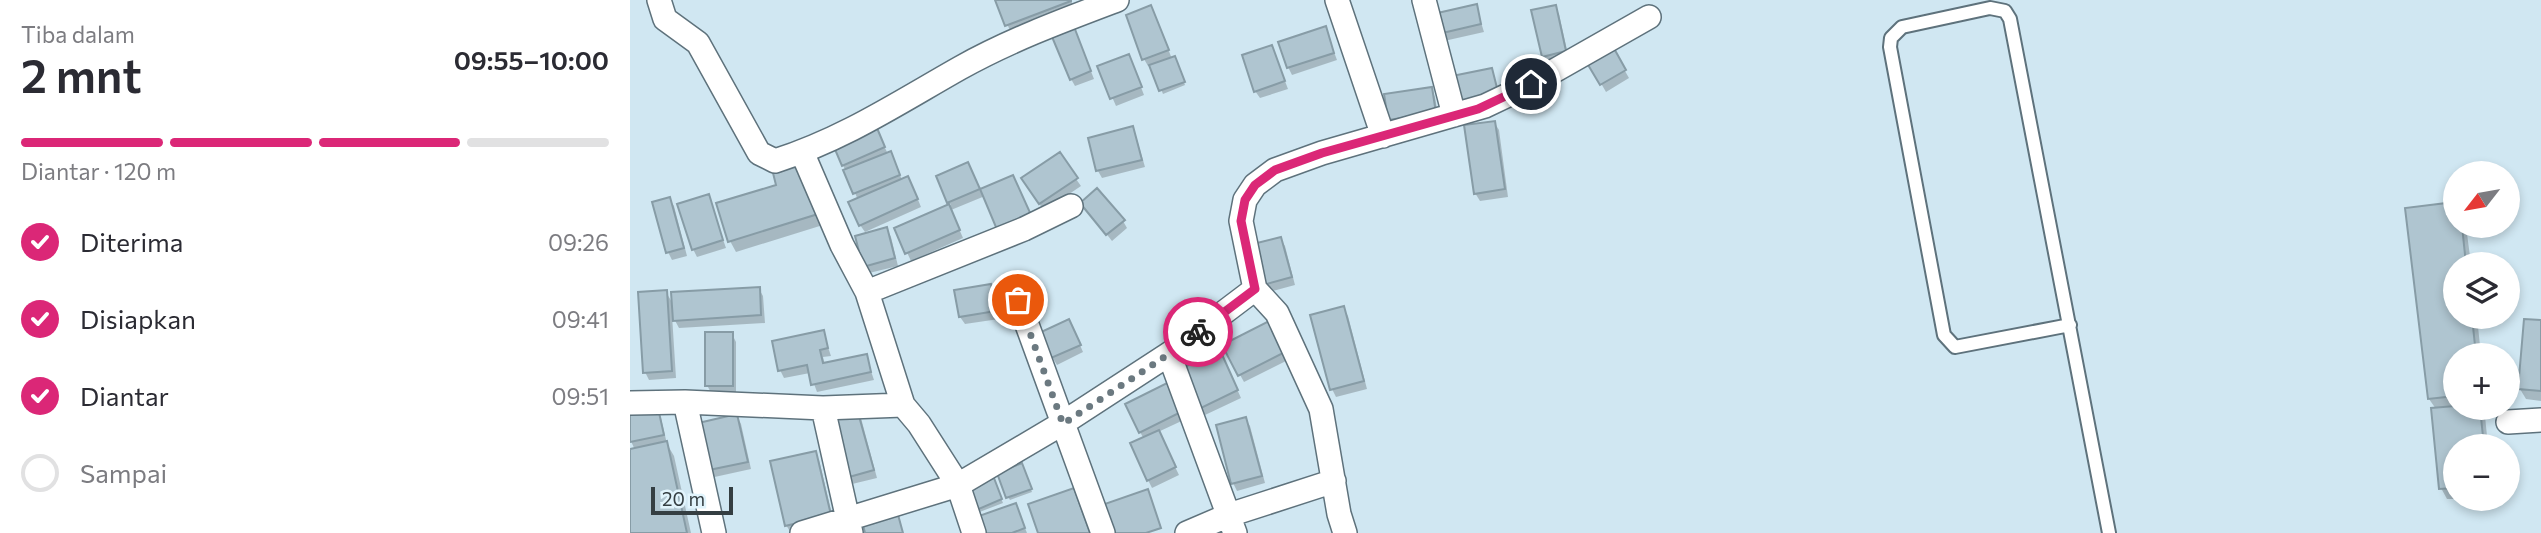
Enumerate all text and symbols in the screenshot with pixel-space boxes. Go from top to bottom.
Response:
text: Tiba dalam [21,20,135,48]
text: 09:55–10:00 [454,44,609,75]
text: 2 mnt [21,46,142,102]
pin [1501,54,1561,114]
icon: home [1512,65,1550,103]
text: Diantar · 120 m [21,157,176,185]
north arrow [2443,161,2520,238]
map controls [2443,161,2520,511]
icon: check [21,223,59,261]
text: Diterima [80,226,183,257]
text: 09:26 [548,228,609,256]
button: layers [2443,252,2520,329]
pin [988,270,1048,330]
icon: bag [999,281,1037,319]
courier [1163,297,1233,367]
icon: check [21,300,59,338]
text: Disiapkan [80,303,196,334]
text: 09:41 [552,305,609,333]
icon: bike [1179,313,1217,351]
button: + [2443,343,2520,420]
icon: check [21,377,59,415]
text: Diantar [80,380,169,411]
text: 09:51 [552,382,609,410]
button: − [2443,434,2520,511]
text: Sampai [80,457,167,488]
scale bar [651,484,733,516]
text: 20 m [662,487,705,510]

